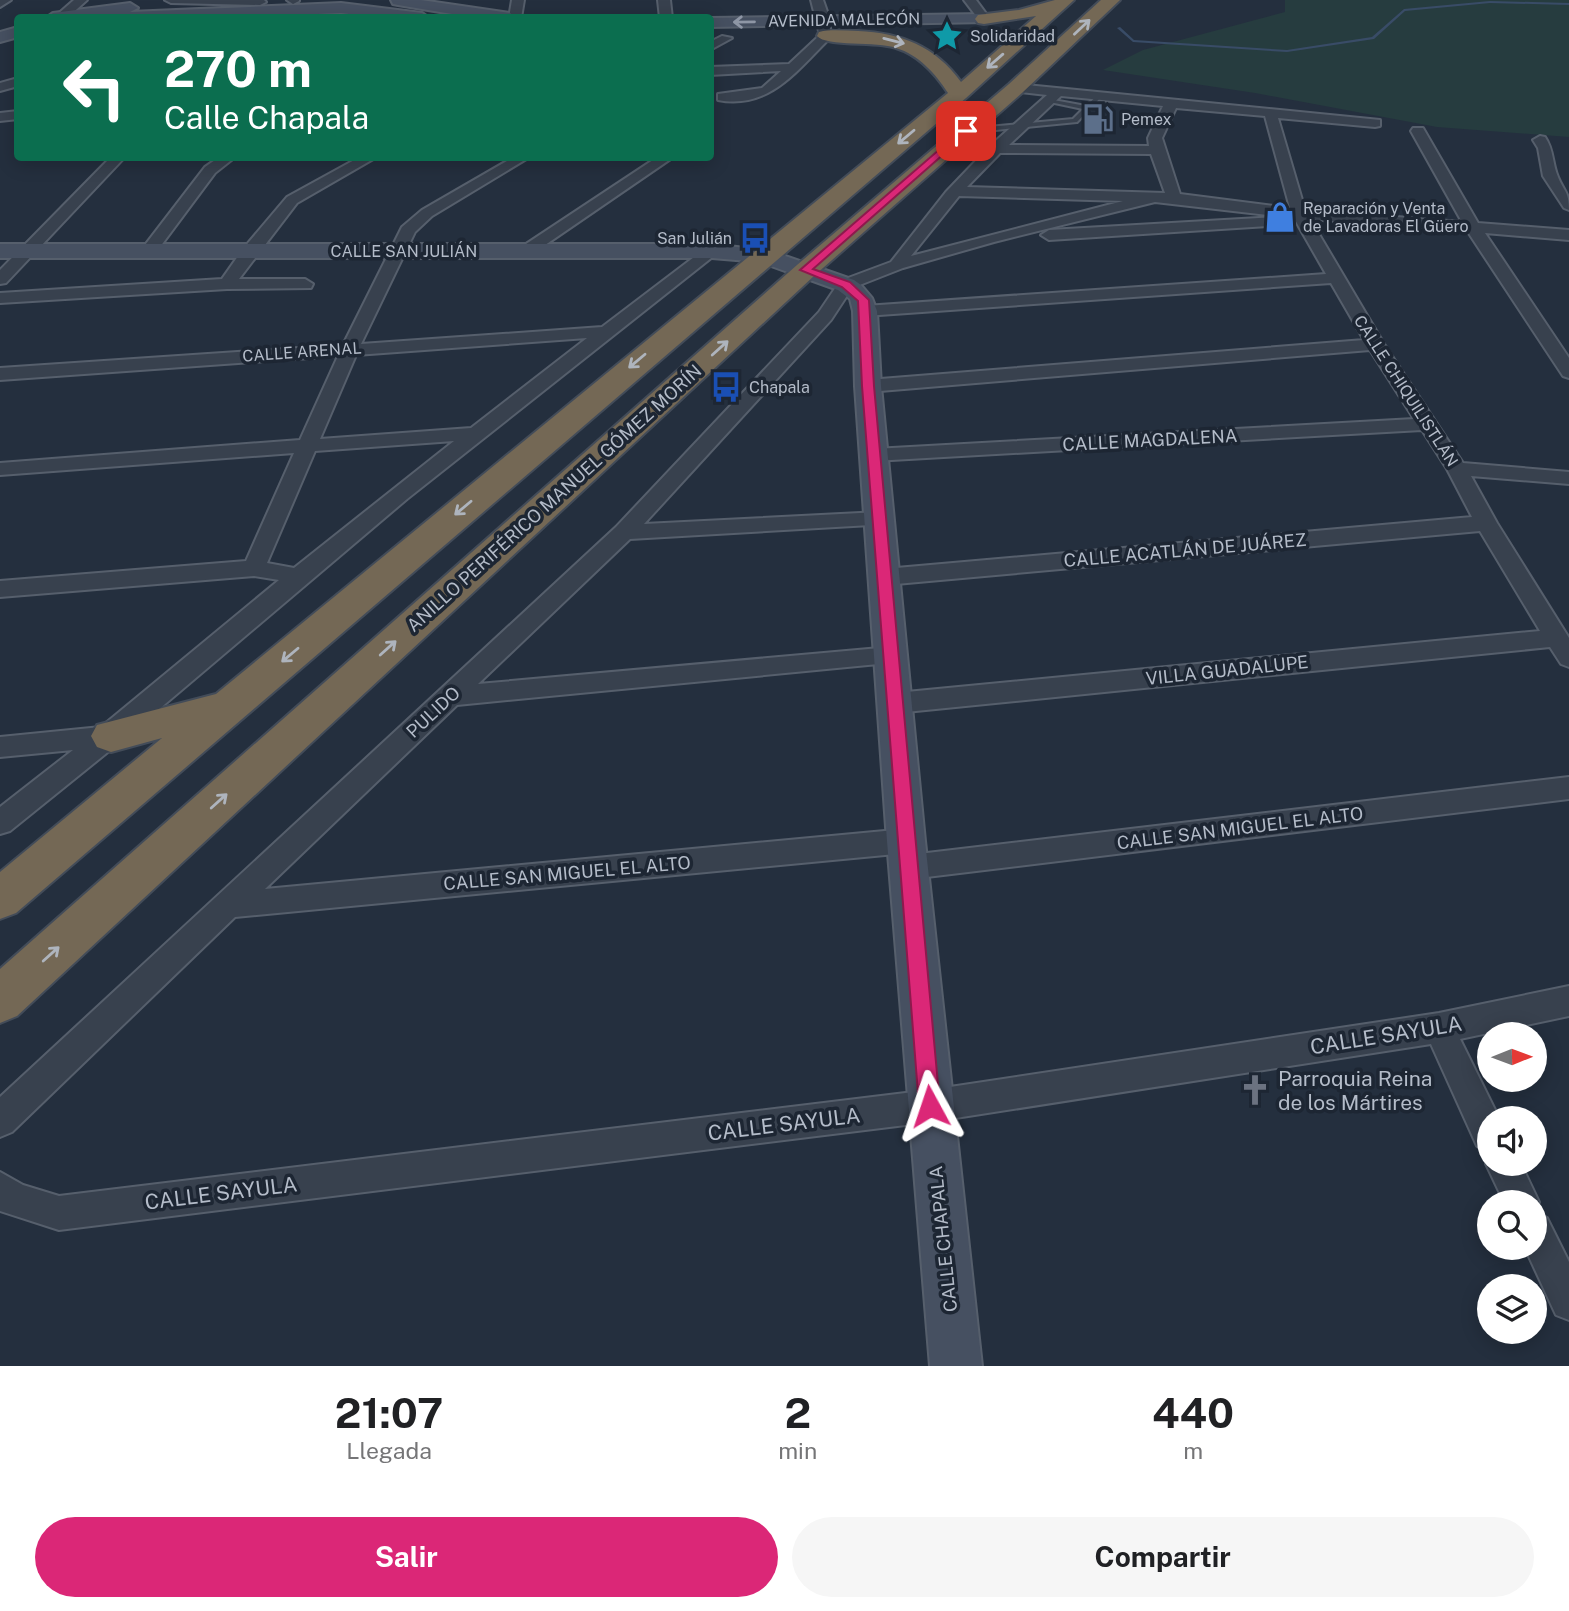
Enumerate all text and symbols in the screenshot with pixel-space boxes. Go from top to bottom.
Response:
street label: AVENIDA MALECÓN [768,8,920,31]
one-way arrow [733,15,756,29]
place icon: Solidaridad [930,19,964,53]
one-way arrow [1073,19,1090,36]
place label: Solidaridad [970,27,1055,46]
one-way arrow [882,35,905,48]
text: 270 m [164,40,312,98]
icon: left [49,42,140,133]
one-way arrow [987,53,1005,69]
text: Calle Chapala [164,99,369,136]
pin [936,101,996,161]
fuel station icon: Pemex [1081,102,1115,136]
place label: Pemex [1121,110,1171,129]
icon: arrive [947,112,985,150]
one-way arrow [897,129,915,145]
place label: Reparación y Venta de Lavadoras El Güero [1303,199,1469,236]
shop icon: Reparación y Venta de Lavadoras El Güero [1263,200,1297,234]
bus stop icon: San Julián [738,221,772,255]
place label: San Julián [657,229,732,248]
street label: CALLE SAN JULIÁN [331,241,477,261]
street label: CALLE CHIQUILISTLÁN [1350,311,1463,470]
street label: CALLE ARENAL [242,338,362,366]
one-way arrow [711,339,728,356]
one-way arrow [629,354,647,369]
street label: ANILLO PERIFÉRICO MANUEL GÓMEZ MORÍN [402,359,706,636]
bus stop icon: Chapala [709,370,743,404]
place label: Chapala [749,378,810,397]
street label: CALLE MAGDALENA [1062,425,1238,455]
one-way arrow [455,500,473,516]
street label: CALLE ACATLÁN DE JUÁREZ [1063,528,1307,571]
one-way arrow [379,640,396,657]
one-way arrow [281,647,299,663]
street label: VILLA GUADALUPE [1145,651,1309,689]
street label: PULIDO [402,682,464,742]
one-way arrow [210,793,228,809]
street label: CALLE SAN MIGUEL EL ALTO [1116,802,1364,854]
street label: CALLE SAN MIGUEL EL ALTO [443,852,691,894]
one-way arrow [41,946,59,962]
street label: CALLE SAYULA [1308,1011,1464,1059]
north arrow [1477,1022,1547,1092]
map controls [1477,1022,1547,1344]
place label: Parroquia Reina de los Mártires [1278,1066,1432,1115]
position arrow [893,1069,967,1143]
church icon: Parroquia Reina de los Mártires [1238,1073,1272,1107]
street label: CALLE SAYULA [706,1102,862,1146]
button: sound [1477,1106,1547,1176]
street label: CALLE CHAPALA [925,1165,961,1313]
street label: CALLE SAYULA [143,1171,299,1215]
button: search [1477,1190,1547,1260]
button: layers [1477,1274,1547,1344]
text: 21:07 [335,1388,443,1437]
text: 2 [784,1388,811,1437]
text: 440 [1152,1388,1234,1437]
text: Llegada [346,1437,432,1464]
text: min [778,1437,817,1464]
text: m [1183,1437,1203,1464]
button: Salir [35,1517,778,1597]
button: Compartir [792,1517,1534,1597]

